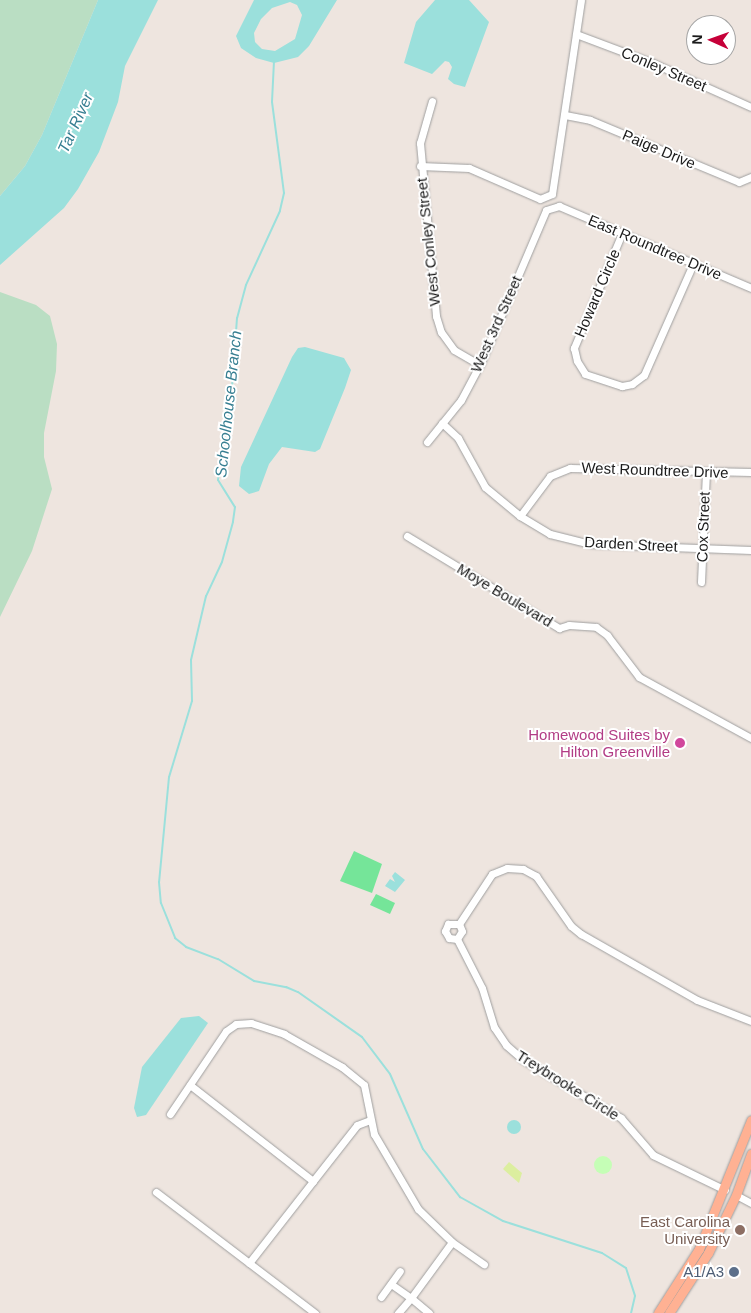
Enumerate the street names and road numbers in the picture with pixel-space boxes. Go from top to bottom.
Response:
street label: Conley Street [619,43,709,95]
street label: Paige Drive [620,126,698,172]
street label: West Conley Street [412,177,444,307]
street label: East Roundtree Drive [585,211,725,283]
street label: Howard Circle [570,246,624,340]
street label: West 3rd Street [467,273,525,375]
street label: West Roundtree Drive [581,458,729,482]
street label: Cox Street [693,491,713,563]
street label: Darden Street [584,533,678,555]
street label: Moye Boulevard [454,559,556,631]
street label: Treybrooke Circle [513,1046,623,1124]

